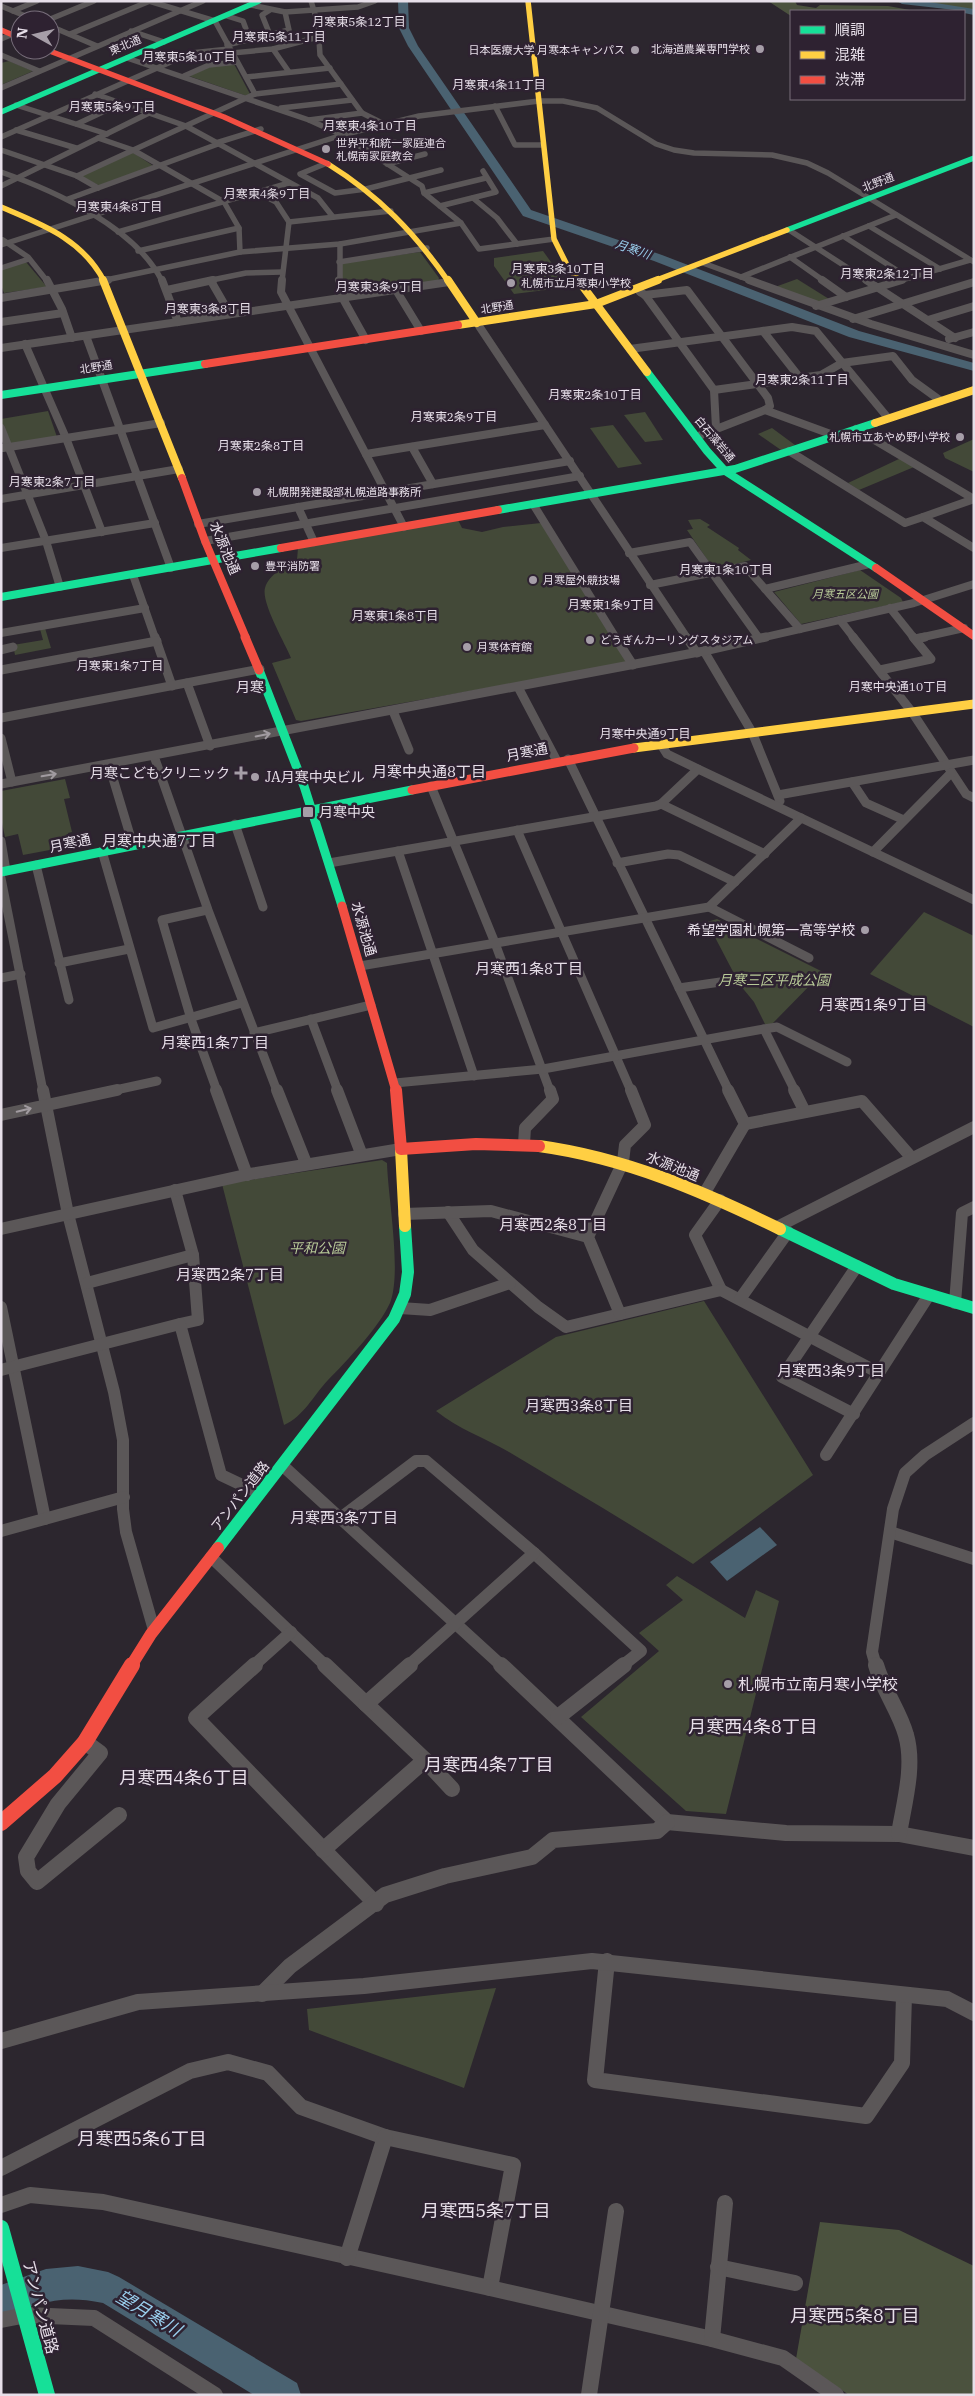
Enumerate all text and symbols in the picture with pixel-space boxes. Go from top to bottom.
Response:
north arrow [10,10,60,60]
legend [790,10,965,100]
district label: 月寒東5条12丁目 [312,14,406,29]
text: 順調 [835,20,865,39]
text: N [12,26,32,40]
district label: 月寒東5条11丁目 [232,29,326,44]
street label: 東北通 [107,32,143,58]
place label: 北海道農業専門学校 [651,42,750,56]
place label: 日本医療大学 月寒本キャンパス [468,43,625,57]
marker: 北海道農業専門学校 [754,43,766,55]
marker: 日本医療大学 月寒本キャンパス [629,44,641,56]
text: 混雑 [835,45,865,64]
district label: 月寒東5条10丁目 [142,49,236,64]
text: 渋滞 [835,70,865,89]
district label: 月寒東4条11丁目 [452,77,546,92]
district label: 月寒東5条9丁目 [69,99,155,114]
district label: 月寒東4条10丁目 [323,118,417,133]
place label: 世界平和統一家庭連合 札幌南家庭教会 [336,136,446,163]
marker: 世界平和統一家庭連合 札幌南家庭教会 [320,143,332,155]
street label: 北野通 [860,170,896,194]
district label: 月寒東4条9丁目 [224,186,310,201]
district label: 月寒東4条8丁目 [76,199,162,214]
water label: 月寒川 [614,236,654,263]
district label: 月寒東3条10丁目 [511,261,605,276]
district label: 月寒東2条12丁目 [840,266,934,281]
place label: 札幌市立月寒東小学校 [521,276,631,290]
marker: 札幌市立月寒東小学校 [505,277,517,289]
district label: 月寒東3条9丁目 [336,279,422,294]
street label: 北野通 [480,298,514,316]
district label: 月寒東3条8丁目 [165,301,251,316]
street label: 北野通 [79,358,113,376]
district label: 月寒東2条11丁目 [755,372,849,387]
district label: 月寒東2条10丁目 [548,387,642,402]
district label: 月寒東2条9丁目 [411,409,497,424]
street label: 白石藻岩通 [692,413,738,465]
place label: 札幌市立あやめ野小学校 [829,430,950,444]
marker: 札幌市立あやめ野小学校 [954,431,966,443]
district label: 月寒東2条8丁目 [218,438,304,453]
district label: 月寒東2条7丁目 [9,474,95,489]
place label: 札幌開発建設部札幌道路事務所 [267,485,422,499]
marker: 札幌開発建設部札幌道路事務所 [251,486,263,498]
street label: 水源池通 [206,519,244,577]
place label: 豊平消防署 [265,559,320,573]
marker: 豊平消防署 [249,560,261,572]
district label: 月寒東1条10丁目 [679,562,773,577]
place label: 月寒屋外競技場 [543,573,620,587]
marker: 月寒屋外競技場 [527,574,539,586]
park label: 月寒五区公園 [812,587,880,601]
district label: 月寒東1条9丁目 [568,597,654,612]
district label: 月寒東1条8丁目 [352,608,438,623]
place label: どうぎんカーリングスタジアム [600,633,753,647]
marker: どうぎんカーリングスタジアム [584,634,596,646]
place label: 月寒体育館 [477,640,532,654]
marker: 月寒体育館 [461,641,473,653]
district label: 月寒東1条7丁目 [77,658,163,673]
district label: 月寒 [236,678,264,696]
district label: 月寒中央通10丁目 [849,679,947,694]
district label: 月寒中央通9丁目 [599,726,691,741]
one-way arrow [254,730,270,740]
street label: 月寒通 [505,739,549,765]
district label: 月寒中央通8丁目 [372,762,486,781]
place label: 月寒こどもクリニック [90,764,230,782]
marker: 月寒こどもクリニック [234,766,248,780]
place label: JA月寒中央ビル [265,768,365,786]
one-way arrow [41,770,57,780]
marker: JA月寒中央ビル [249,771,261,783]
place label: 月寒中央 [319,803,375,821]
marker: 月寒中央 [301,805,315,819]
street label: 月寒通 [48,830,92,856]
district label: 月寒中央通7丁目 [102,831,216,850]
street label: 水源池通 [348,900,380,958]
place label: 希望学園札幌第一高等学校 [687,921,855,939]
marker: 希望学園札幌第一高等学校 [859,924,871,936]
district label: 月寒西1条8丁目 [475,959,583,978]
park label: 月寒三区平成公園 [718,971,832,989]
district label: 月寒西1条9丁目 [819,995,927,1014]
district label: 月寒西1条7丁目 [161,1033,269,1052]
one-way arrow [15,1105,31,1114]
street label: 水源池通 [644,1147,702,1185]
district label: 月寒西2条8丁目 [499,1215,607,1234]
park label: 平和公園 [289,1239,347,1257]
district label: 月寒西2条7丁目 [176,1265,284,1284]
district label: 月寒西3条9丁目 [777,1361,885,1380]
district label: 月寒西3条8丁目 [525,1396,633,1415]
street label: アンパン道路 [207,1457,273,1535]
district label: 月寒西3条7丁目 [290,1508,398,1527]
place label: 札幌市立南月寒小学校 [738,1674,898,1694]
marker: 札幌市立南月寒小学校 [722,1678,734,1690]
district label: 月寒西4条8丁目 [688,1715,818,1738]
district label: 月寒西4条7丁目 [424,1753,554,1776]
district label: 月寒西4条6丁目 [119,1766,249,1789]
district label: 月寒西5条6丁目 [77,2127,207,2150]
district label: 月寒西5条7丁目 [421,2199,551,2222]
street label: アンパン道路 [19,2258,63,2356]
water label: 望月寒川 [112,2285,187,2342]
district label: 月寒西5条8丁目 [790,2304,920,2327]

